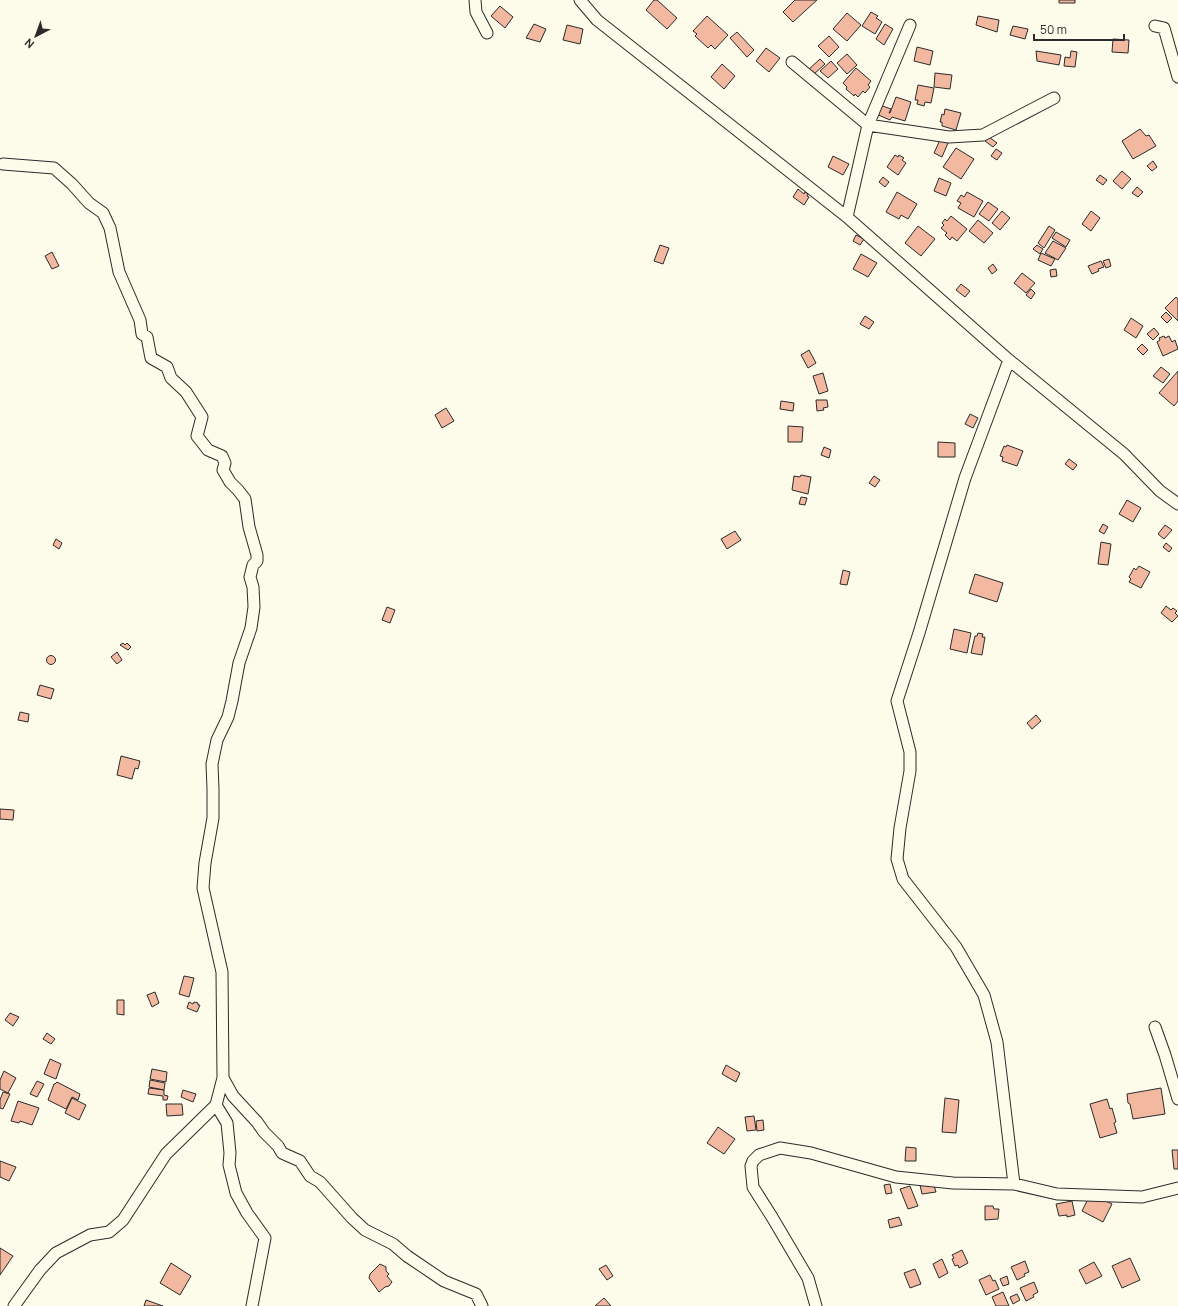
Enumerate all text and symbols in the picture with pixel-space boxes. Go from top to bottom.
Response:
north arrow [16,16,56,56]
scale bar [1034,16,1124,42]
text: 50 m [1040,21,1067,38]
text: N [21,36,37,52]

